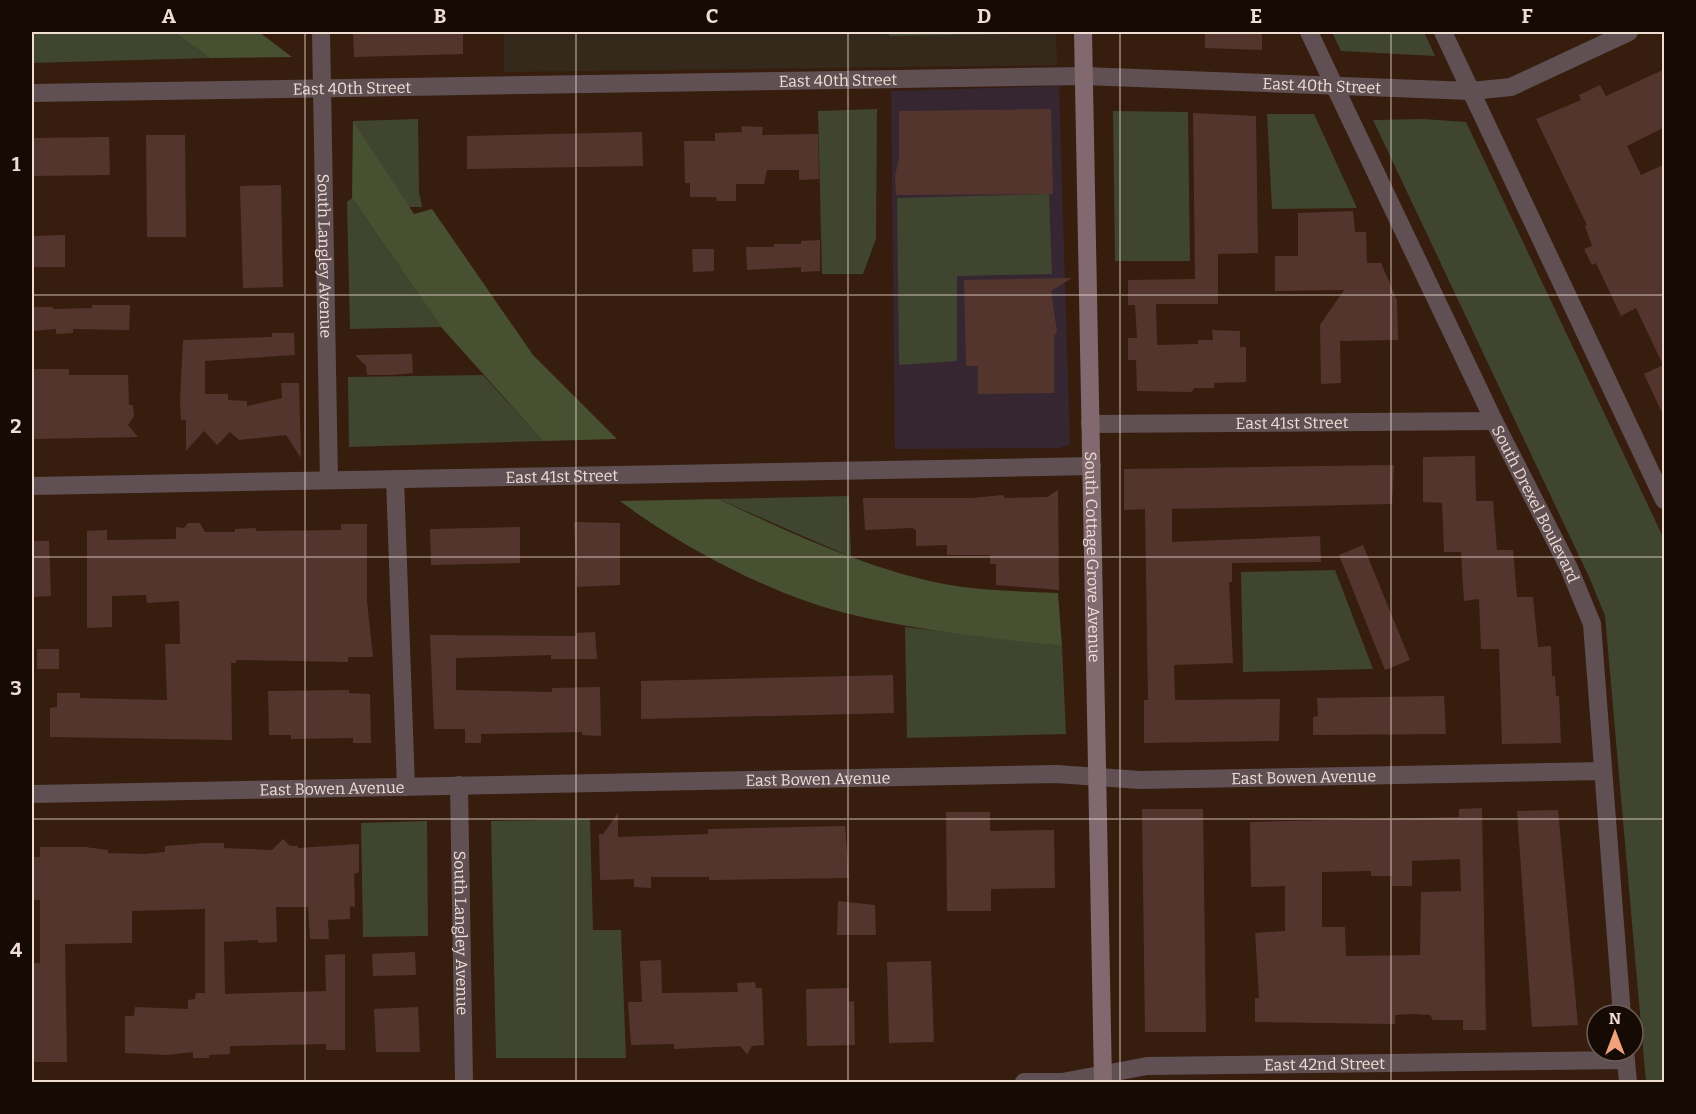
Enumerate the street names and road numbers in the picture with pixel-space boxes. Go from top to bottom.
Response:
street label: East 40th Street [778,70,898,91]
street label: East 40th Street [1262,74,1382,98]
street label: East 40th Street [292,78,412,99]
street label: South Langley Avenue [314,174,335,338]
street label: East 41st Street [1236,413,1349,433]
street label: South Drexel Boulevard [1488,422,1583,586]
street label: South Cottage Grove Avenue [1081,451,1104,663]
street label: East 41st Street [505,466,619,487]
street label: East Bowen Avenue [1231,766,1376,788]
street label: East Bowen Avenue [745,768,891,790]
street label: East Bowen Avenue [259,778,405,800]
street label: South Langley Avenue [450,851,472,1015]
street label: East 42nd Street [1264,1054,1385,1075]

